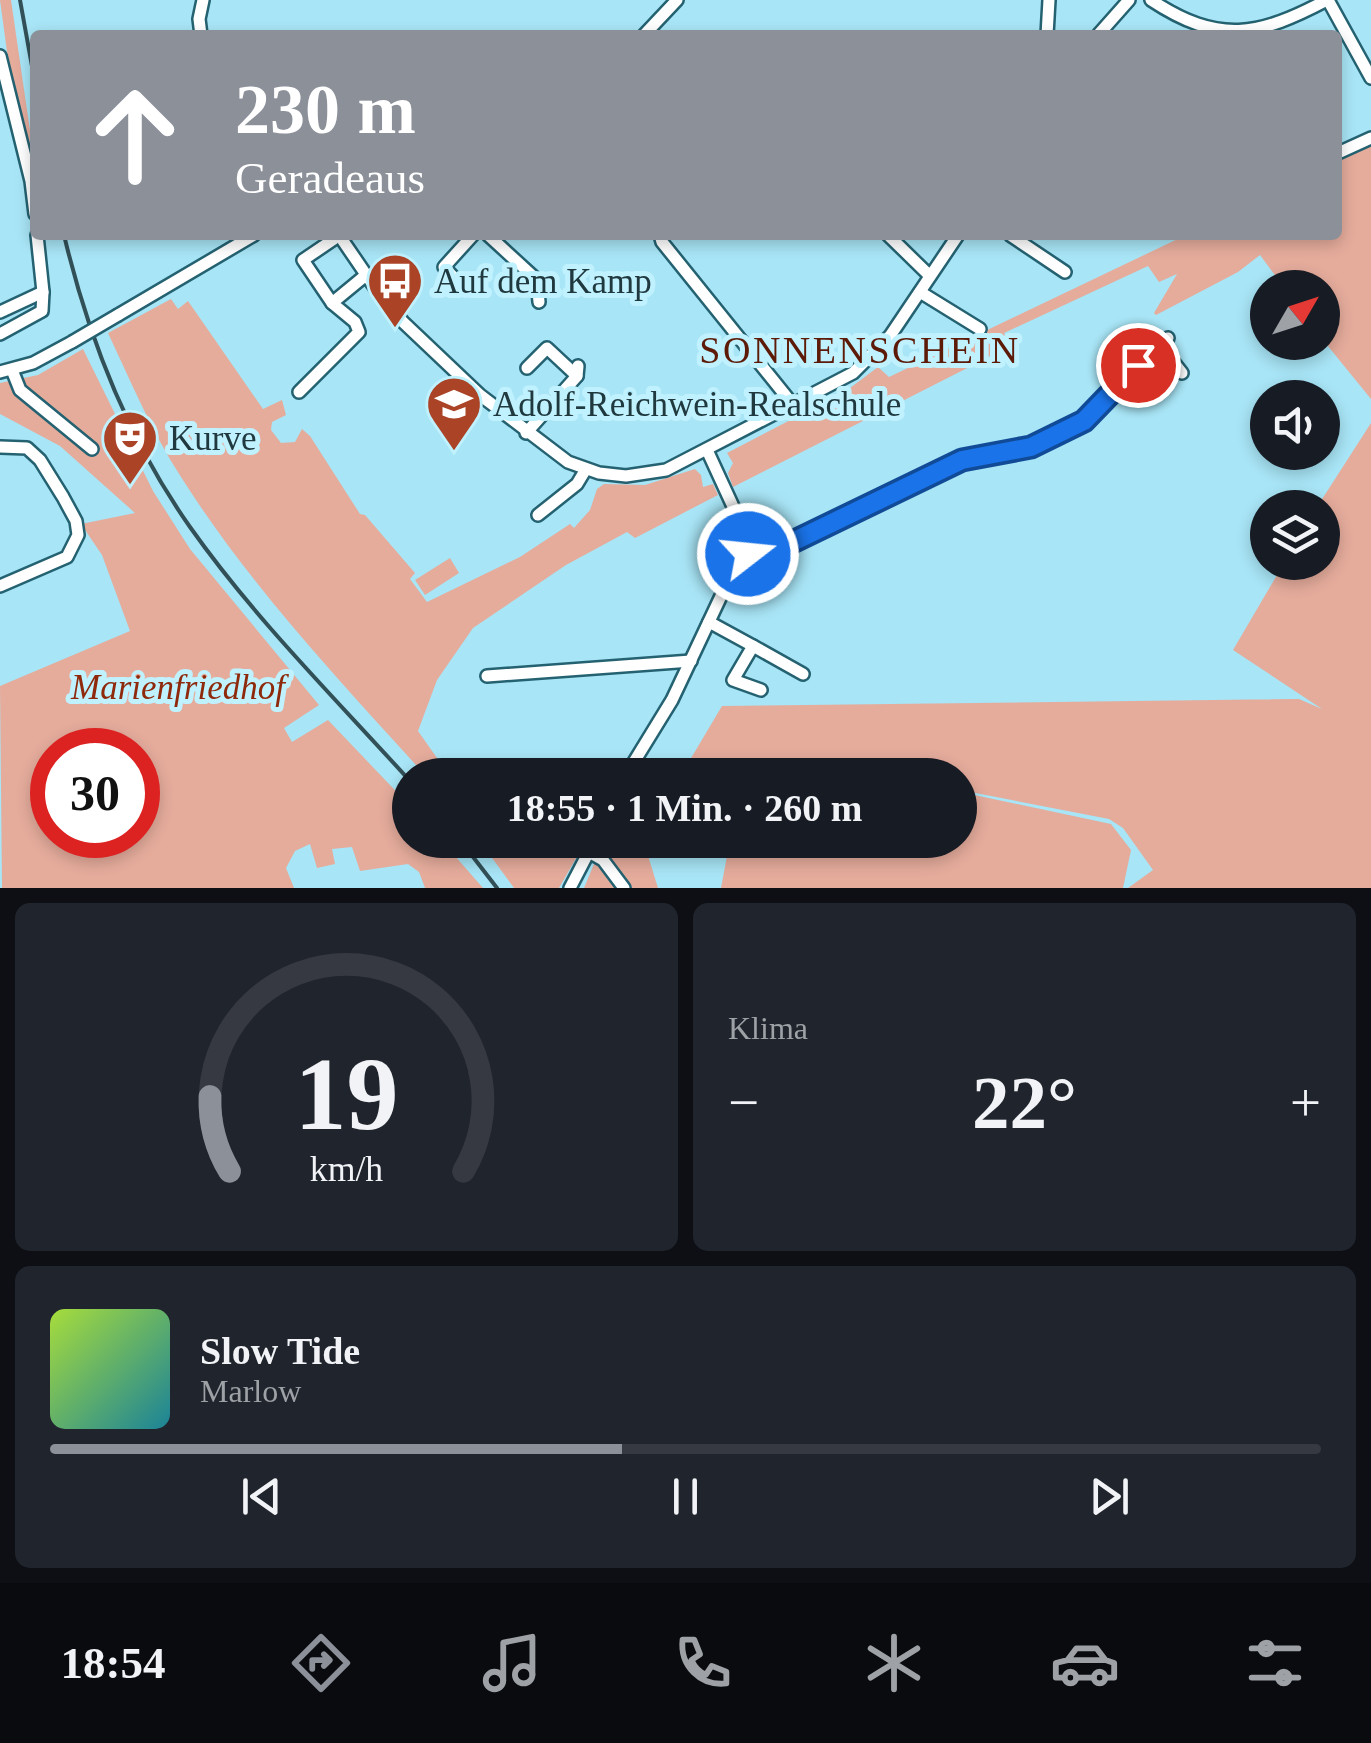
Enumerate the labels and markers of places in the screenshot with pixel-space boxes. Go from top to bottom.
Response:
bus stop icon: Auf dem Kamp [365,251,425,330]
place label: Auf dem Kamp [434,262,652,301]
pin [1096,323,1181,408]
school or university icon: Adolf-Reichwein-Realschule [424,374,484,453]
place label: Adolf-Reichwein-Realschule [493,385,901,424]
theatre icon: Kurve [100,408,160,487]
place label: Kurve [169,419,256,458]

